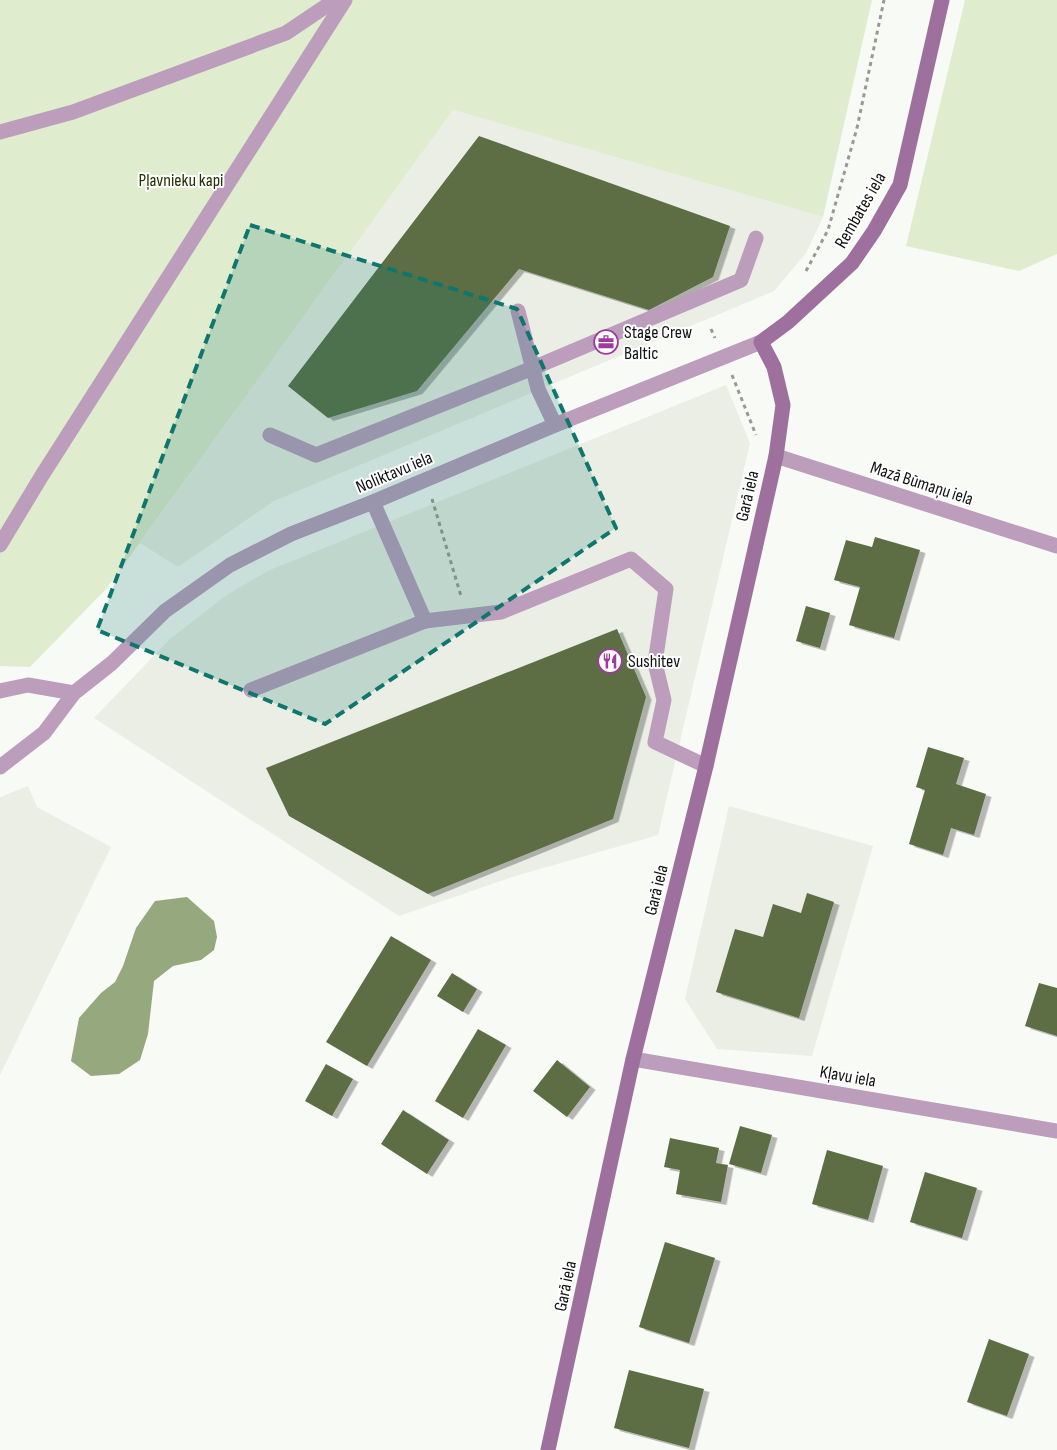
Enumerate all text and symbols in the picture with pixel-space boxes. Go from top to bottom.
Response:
street label: Rembates iela [830,169,891,252]
park label: Pļavnieku kapi [139,170,223,191]
place label: Stage Crew Baltic [624,322,692,364]
office icon: Stage Crew Baltic [593,329,619,355]
street label: Noliktavu iela [353,447,436,498]
street label: Mazā Būmaņu iela [868,457,976,510]
street label: Garā iela [731,469,764,523]
restaurant icon: Sushitev [597,648,623,674]
place label: Sushitev [628,651,680,672]
street label: Garā iela [640,863,673,918]
street label: Kļavu iela [818,1061,878,1092]
street label: Garā iela [550,1259,581,1313]

